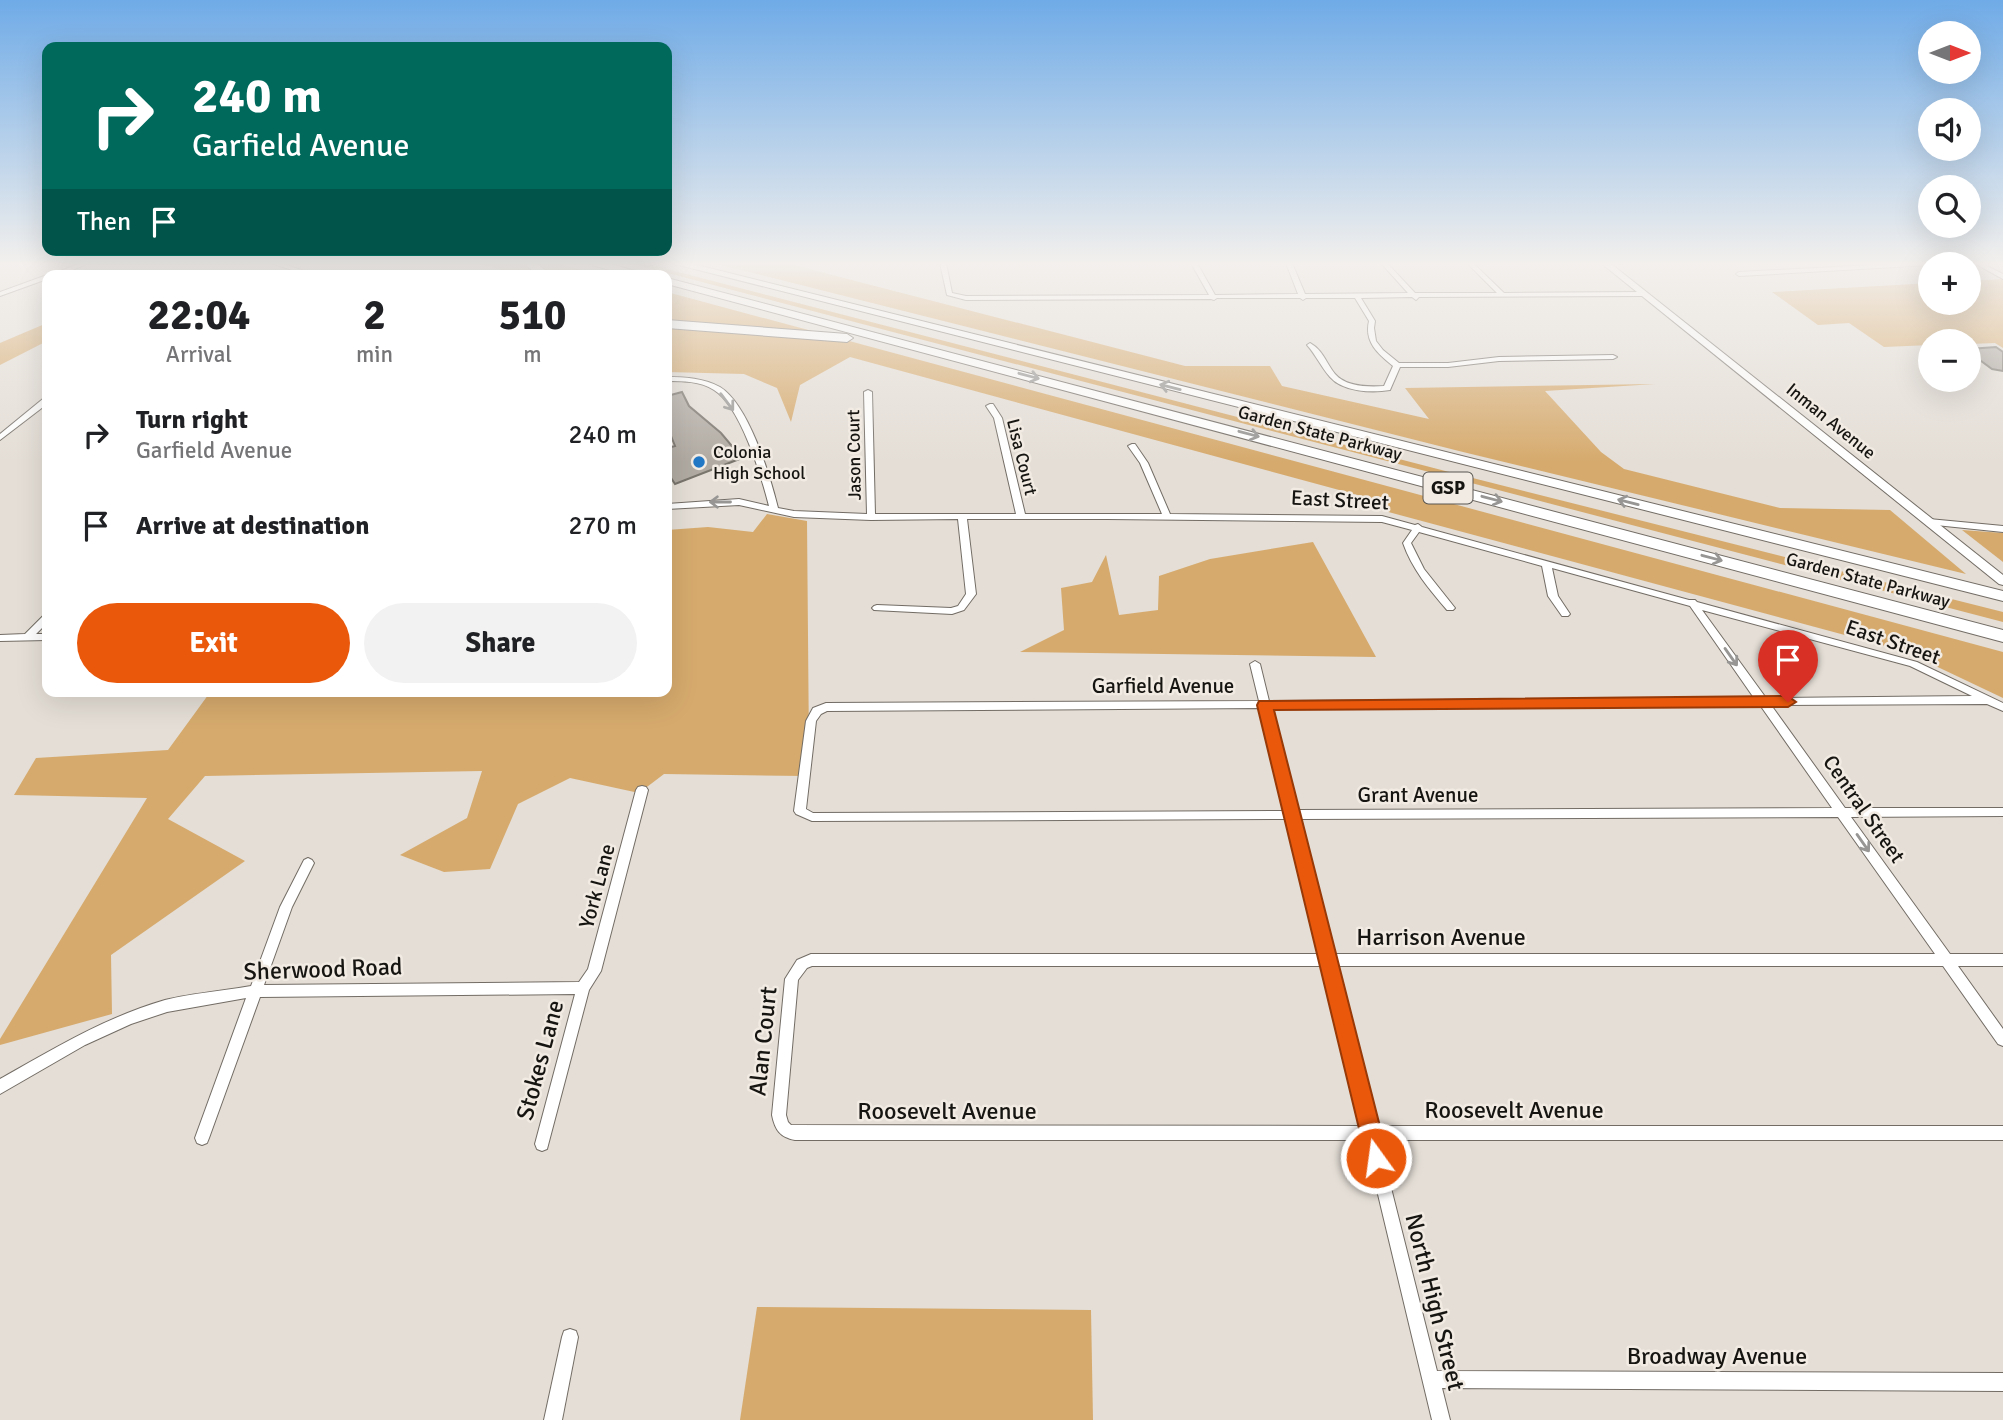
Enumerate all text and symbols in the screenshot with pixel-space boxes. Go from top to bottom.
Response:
north arrow [1918,21,1981,84]
map controls [1918,21,1981,392]
text: 240 m [192,66,322,126]
icon: right [77,70,168,161]
button: sound [1918,98,1981,161]
text: Garfield Avenue [192,126,409,165]
button: search [1918,175,1981,238]
icon: arrive [145,203,183,241]
text: Then [77,206,131,238]
button: + [1918,252,1981,315]
text: 22:04 [147,290,251,341]
text: 2 [363,290,386,341]
text: 510 [498,290,567,341]
button: − [1918,329,1981,392]
text: Arrival [166,340,232,369]
text: min [356,340,393,369]
text: m [523,340,542,369]
one-way arrow [1017,370,1040,383]
street label: Inman Avenue [1782,378,1880,464]
one-way arrow [1159,380,1182,393]
one-way arrow [719,392,734,411]
street label: Garden State Parkway [1236,401,1405,466]
text: Turn right [136,404,248,436]
street label: Jason Court [842,409,866,501]
icon: right [77,416,115,454]
street label: Lisa Court [1002,416,1042,498]
text: 240 m [568,419,637,451]
one-way arrow [1238,429,1260,442]
text: Garfield Avenue [136,436,292,465]
place label: Colonia High School [713,441,806,484]
marker: Colonia High School [691,454,707,470]
road number: GSP [1424,472,1472,503]
street label: East Street [1290,484,1390,516]
one-way arrow [1481,494,1503,507]
one-way arrow [709,495,732,509]
one-way arrow [1617,495,1640,508]
icon: arrive [77,507,115,545]
text: Arrive at destination [136,510,369,542]
text: 270 m [568,510,637,542]
street label: Garden State Parkway [1784,548,1953,613]
one-way arrow [1700,552,1723,565]
button: Exit [77,603,350,683]
button: Share [364,603,637,683]
street label: East Street [1842,614,1944,670]
pin [1758,630,1818,702]
icon: arrive [1769,641,1807,679]
one-way arrow [1724,647,1738,666]
street label: Garfield Avenue [1092,673,1234,699]
street label: Central Street [1817,750,1911,868]
street label: Grant Avenue [1358,782,1478,808]
one-way arrow [1856,833,1870,852]
street label: York Lane [573,841,621,931]
street label: Harrison Avenue [1356,922,1526,952]
street label: Sherwood Road [243,951,403,987]
street label: Alan Court [742,985,784,1097]
street label: Stokes Lane [510,997,570,1123]
street label: Roosevelt Avenue [1424,1095,1604,1125]
street label: Roosevelt Avenue [857,1096,1037,1126]
position arrow [1339,1121,1413,1195]
street label: North High Street [1399,1211,1471,1393]
street label: Broadway Avenue [1627,1341,1807,1371]

